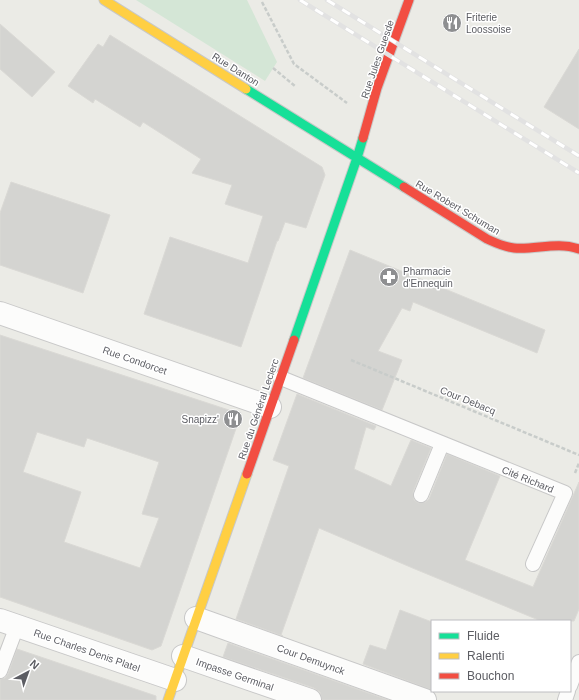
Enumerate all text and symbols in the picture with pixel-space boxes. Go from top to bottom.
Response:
restaurant icon: Friterie Loossoise [441,12,463,34]
place label: Friterie Loossoise [466,12,511,35]
street label: Rue Jules Guesde [359,18,396,100]
street label: Rue Danton [210,51,261,88]
street label: Rue Robert Schuman [414,178,502,237]
pharmacy icon: Pharmacie d'Ennequin [378,266,400,288]
place label: Pharmacie d'Ennequin [403,266,453,289]
street label: Rue Condorcet [101,344,169,377]
street label: Rue du Général Leclerc [236,357,281,461]
street label: Cour Debacq [438,384,497,417]
restaurant icon: Snapizz' [222,408,244,430]
place label: Snapizz' [182,414,219,425]
street label: Cité Richard [500,464,555,495]
legend [431,620,571,692]
street label: Rue Charles Denis Platel [32,627,141,674]
text: Fluide [467,629,500,643]
street label: Cour Demuynck [275,642,347,677]
text: Ralenti [467,649,504,663]
north arrow [8,652,48,692]
street label: Impasse Germinal [195,656,275,693]
text: N [28,657,42,672]
text: Bouchon [467,669,514,683]

